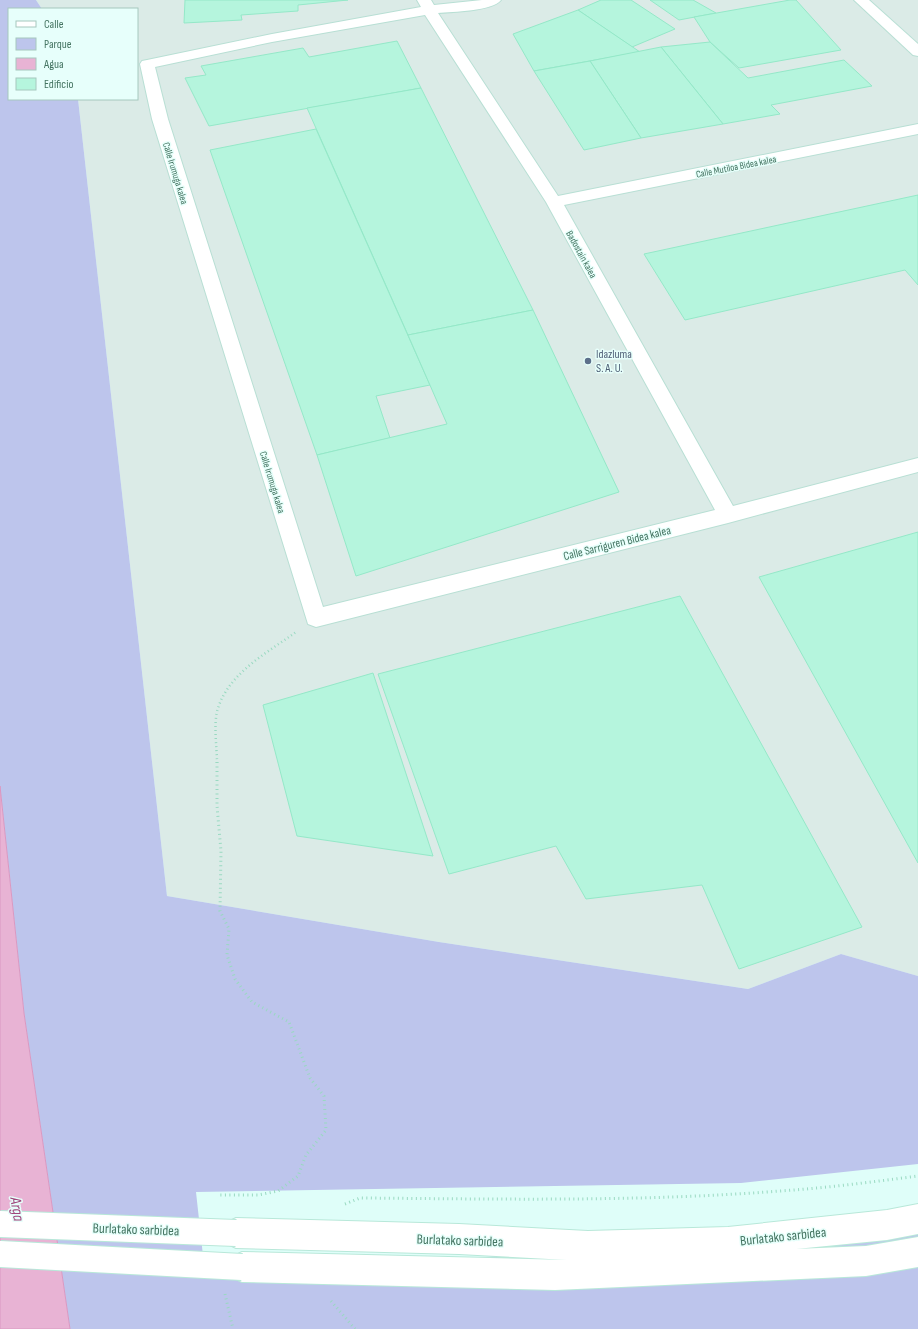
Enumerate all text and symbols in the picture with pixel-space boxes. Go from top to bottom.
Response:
legend [8,8,138,100]
text: Calle [44,17,64,32]
text: Parque [44,37,72,52]
text: Agua [43,57,64,72]
text: Edificio [44,77,73,92]
street label: Calle Irumuga kalea [160,141,190,206]
street label: Calle Mutiloa Bidea kalea [695,153,778,181]
street label: Badostain kalea [563,229,599,280]
place label: Idazluma S. A. U. [596,347,632,376]
marker: Idazluma S. A. U. [583,356,593,366]
street label: Calle Irumuga kalea [257,450,287,515]
street label: Calle Sarriguren Bidea kalea [562,523,673,564]
water label: Arga [5,1195,28,1223]
street label: Burlatako sarbidea [92,1219,180,1240]
street label: Burlatako sarbidea [739,1224,827,1249]
street label: Burlatako sarbidea [416,1230,504,1251]

